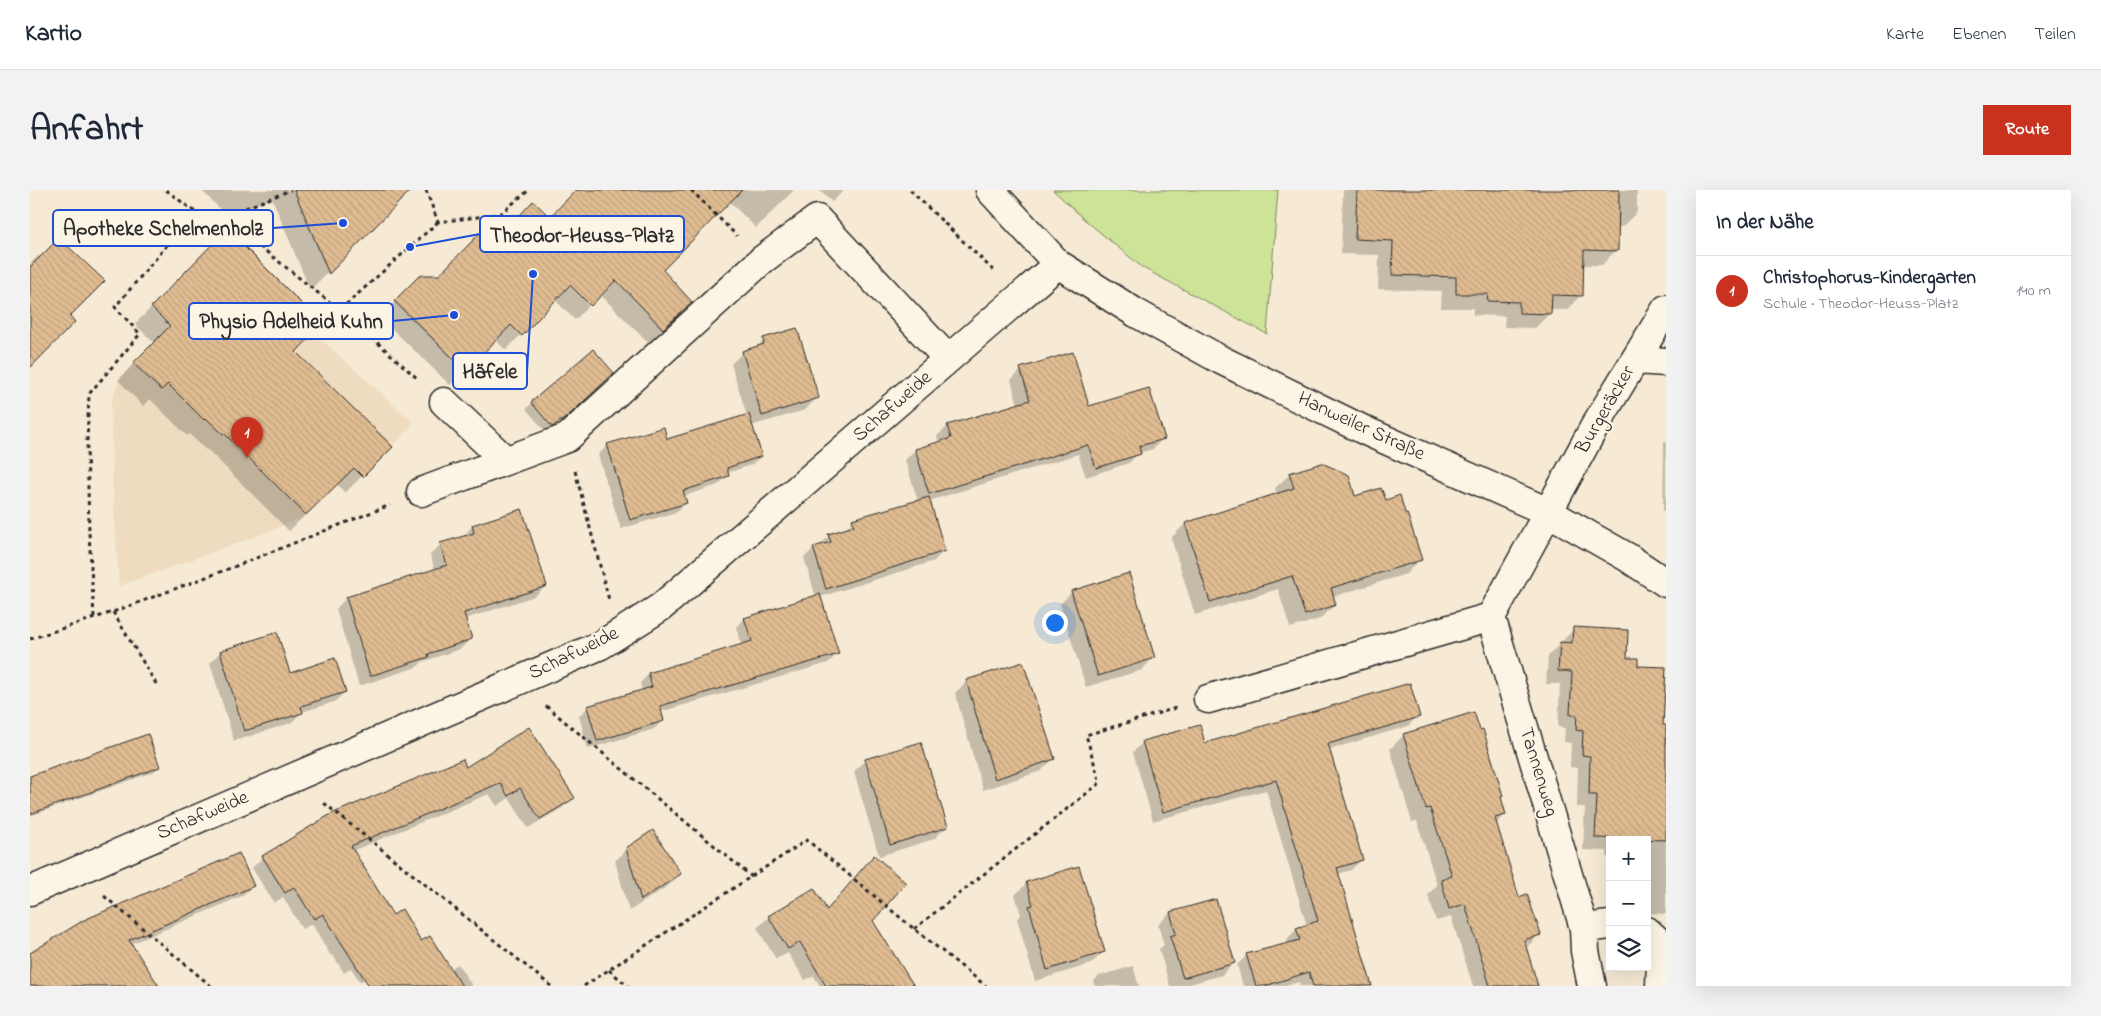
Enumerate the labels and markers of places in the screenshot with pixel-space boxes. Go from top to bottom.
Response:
callout: Apotheke Schelmenholz [53,210,273,246]
callout: Theodor-Heuss-Platz [480,216,684,252]
callout: Physio Adelheid Kuhn [189,303,393,339]
callout: Häfele [453,353,527,389]
pin: 1 [231,417,263,458]

